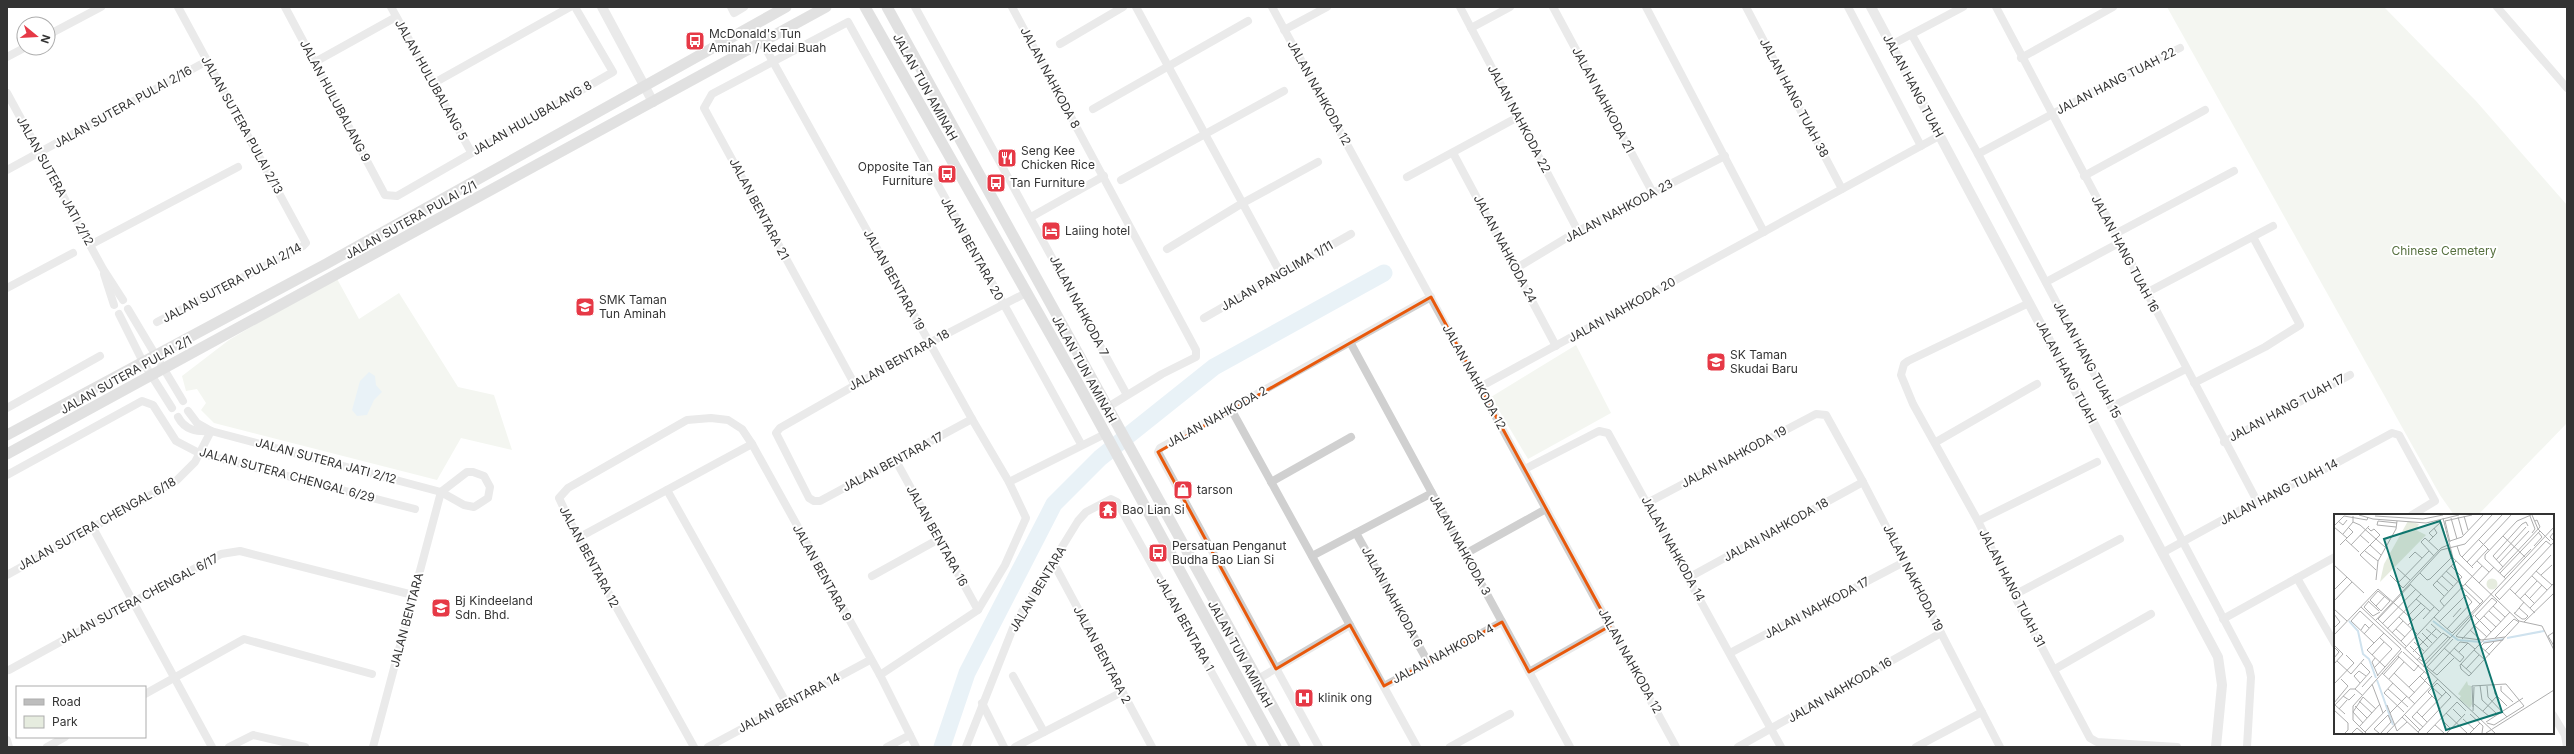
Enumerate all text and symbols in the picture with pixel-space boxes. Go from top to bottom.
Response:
north arrow [16,16,56,56]
street label: JALAN HULUBALANG 5 [392,17,471,143]
street label: JALAN NAHKODA 8 [1017,24,1084,131]
place label: McDonald's Tun Aminah / Kedai Buah [709,26,826,55]
bus stop icon: McDonald's Tun Aminah / Kedai Buah [684,30,706,52]
street label: JALAN TUN AMINAH [890,31,961,143]
street label: JALAN HANG TUAH [1880,32,1947,140]
text: N [38,33,53,45]
street label: JALAN HANG TUAH 38 [1757,36,1832,160]
street label: JALAN HULUBALANG 9 [297,37,374,164]
street label: JALAN NAHKODA 12 [1284,38,1354,148]
street label: JALAN NAHKODA 21 [1569,44,1638,155]
street label: JALAN HANG TUAH 22 [2053,44,2178,117]
street label: JALAN SUTERA PULAI 2/13 [198,53,287,196]
street label: JALAN SUTERA PULAI 2/16 [51,62,194,151]
street label: JALAN NAHKODA 22 [1485,62,1554,175]
street label: JALAN HULUBALANG 8 [469,77,594,158]
street label: JALAN SUTERA JATI 2/12 [14,114,97,248]
place label: Seng Kee Chicken Rice [1021,143,1095,172]
restaurant icon: Seng Kee Chicken Rice [996,147,1018,169]
street label: JALAN BENTARA 21 [726,155,793,262]
place label: Opposite Tan Furniture [858,159,933,188]
bus stop icon: Opposite Tan Furniture [936,163,958,185]
bus stop icon: Tan Furniture [985,172,1007,194]
place label: Tan Furniture [1010,175,1085,190]
street label: JALAN NAHKODA 23 [1562,176,1675,245]
street label: JALAN SUTERA PULAI 2/1 [342,177,479,262]
street label: JALAN NAHKODA 24 [1471,192,1540,306]
street label: JALAN HANG TUAH 16 [2088,193,2163,315]
street label: JALAN BENTARA 20 [938,194,1007,303]
hotel icon: Laiing hotel [1040,220,1062,242]
place label: Laiing hotel [1065,223,1130,238]
street label: JALAN BENTARA 19 [860,227,928,333]
street label: JALAN PANGLIMA 1/11 [1218,237,1335,314]
street label: JALAN SUTERA PULAI 2/14 [159,239,304,326]
park label: Chinese Cemetery [2391,243,2497,258]
street label: JALAN NAHKODA 7 [1046,253,1112,359]
street label: JALAN NAHKODA 20 [1566,274,1678,345]
place label: SMK Taman Tun Aminah [599,292,667,321]
school or university icon: SMK Taman Tun Aminah [574,296,596,318]
street label: JALAN HANG TUAH 15 [2050,299,2124,421]
street label: JALAN TUN AMINAH [1049,313,1120,425]
street label: JALAN HANG TUAH [2033,318,2099,426]
street label: JALAN NAHKODA 12 [1439,322,1509,432]
street label: JALAN BENTARA 18 [846,326,952,394]
street label: JALAN SUTERA PULAI 2/1 [57,332,194,417]
place label: SK Taman Skudai Baru [1730,347,1798,376]
school or university icon: SK Taman Skudai Baru [1705,351,1727,373]
street label: JALAN HANG TUAH 17 [2226,370,2348,445]
street label: JALAN NAHKODA 2 [1164,383,1270,450]
street label: JALAN NAHKODA 19 [1678,422,1789,491]
street label: JALAN BENTARA 17 [840,428,946,495]
street label: JALAN SUTERA JATI 2/12 [254,434,398,487]
street label: JALAN SUTERA CHENGAL 6/29 [198,444,376,505]
street label: JALAN HANG TUAH 14 [2217,455,2341,528]
street label: JALAN SUTERA CHENGAL 6/18 [15,474,178,573]
shop icon: tarson [1172,479,1194,501]
place label: tarson [1197,482,1233,497]
street label: JALAN BENTARA 16 [903,483,971,589]
street label: JALAN NAHKODA 3 [1427,492,1494,598]
street label: JALAN NAHKODA 14 [1638,494,1709,604]
street label: JALAN NAHKODA 18 [1721,494,1831,565]
temple icon: Bao Lian Si [1097,499,1119,521]
place label: Bao Lian Si [1122,502,1185,517]
street label: JALAN BENTARA 12 [556,503,623,610]
inset map [2334,514,2554,734]
street label: JALAN BENTARA 9 [790,522,855,624]
street label: JALAN NAKHODA 19 [1880,522,1947,634]
street label: JALAN HANG TUAH 31 [1976,526,2049,649]
place label: Persatuan Penganut Budha Bao Lian Si [1172,538,1286,567]
bus stop icon: Persatuan Penganut Budha Bao Lian Si [1147,542,1169,564]
street label: JALAN BENTARA [1006,543,1069,634]
street label: JALAN NAHKODA 6 [1359,544,1426,650]
street label: JALAN SUTERA CHENGAL 6/17 [57,550,221,647]
street label: JALAN BENTARA [387,571,426,669]
street label: JALAN NAHKODA 17 [1762,573,1872,642]
street label: JALAN BENTARA 1 [1153,574,1218,674]
place label: Bj Kindeeland Sdn. Bhd. [455,593,533,622]
school or university icon: Bj Kindeeland Sdn. Bhd. [430,597,452,619]
street label: JALAN TUN AMINAH [1205,598,1276,710]
street label: JALAN BENTARA 2 [1070,603,1134,706]
street label: JALAN NAHKODA 12 [1595,606,1665,716]
street label: JALAN NAHKODA 4 [1389,620,1496,687]
street label: JALAN NAHKODA 16 [1785,654,1894,725]
street label: JALAN BENTARA 14 [735,669,843,736]
legend [16,686,146,738]
hospital icon: klinik ong [1293,687,1315,709]
place label: klinik ong [1318,690,1372,705]
text: Road [52,694,81,709]
text: Park [52,714,78,729]

